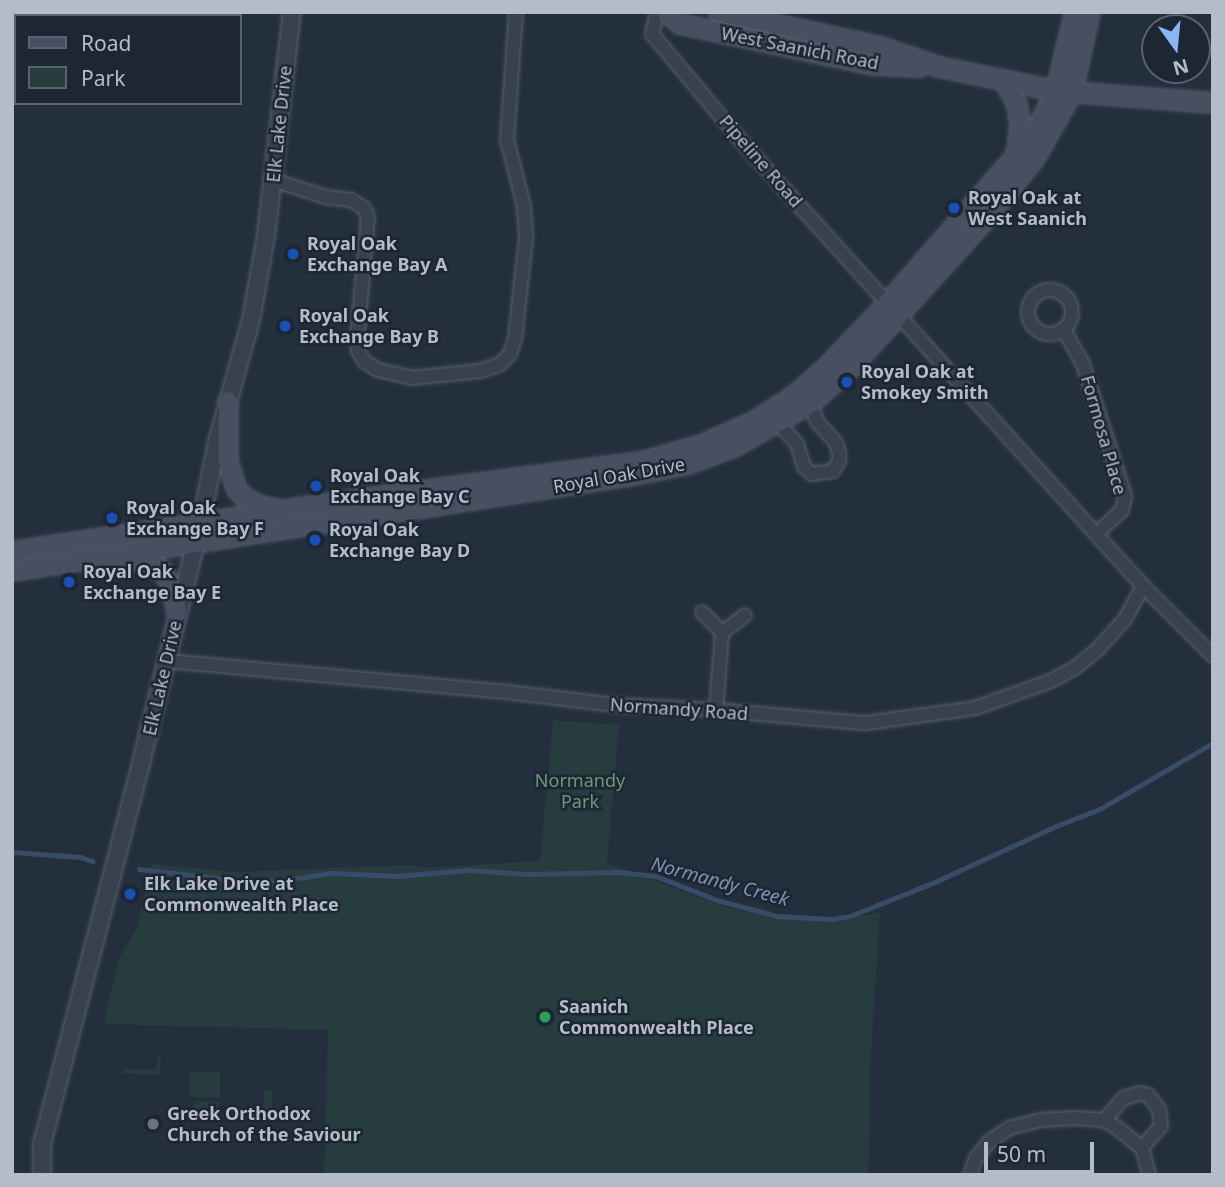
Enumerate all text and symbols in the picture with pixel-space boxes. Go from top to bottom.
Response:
legend [14,14,242,105]
north arrow [1141,14,1211,84]
street label: West Saanich Road [719,22,881,74]
text: Road [81,29,131,57]
text: N [1170,53,1192,82]
text: Park [81,64,125,92]
street label: Elk Lake Drive [262,64,296,184]
street label: Pipeline Road [715,110,807,212]
place label: Royal Oak at West Saanich [968,187,1087,230]
marker: Royal Oak at West Saanich [946,200,962,216]
place label: Royal Oak Exchange Bay A [307,233,448,276]
marker: Royal Oak Exchange Bay A [285,246,301,262]
place label: Royal Oak Exchange Bay B [299,305,439,348]
marker: Royal Oak Exchange Bay B [277,318,293,334]
place label: Royal Oak at Smokey Smith [861,361,989,404]
street label: Formosa Place [1077,373,1131,497]
marker: Royal Oak at Smokey Smith [839,374,855,390]
street label: Royal Oak Drive [551,453,687,497]
place label: Royal Oak Exchange Bay C [330,465,470,508]
marker: Royal Oak Exchange Bay C [308,478,324,494]
place label: Royal Oak Exchange Bay F [126,497,264,540]
marker: Royal Oak Exchange Bay F [104,510,120,526]
place label: Royal Oak Exchange Bay D [329,519,470,562]
marker: Royal Oak Exchange Bay D [307,532,323,548]
place label: Royal Oak Exchange Bay E [83,561,221,604]
marker: Royal Oak Exchange Bay E [61,574,77,590]
street label: Elk Lake Drive [138,618,186,738]
street label: Normandy Road [609,693,749,725]
park label: Normandy Park [535,770,625,812]
water label: Normandy Creek [649,853,791,911]
place label: Elk Lake Drive at Commonwealth Place [144,873,339,916]
marker: Elk Lake Drive at Commonwealth Place [122,886,138,902]
place label: Saanich Commonwealth Place [559,996,754,1038]
marker: Saanich Commonwealth Place [537,1009,553,1025]
place label: Greek Orthodox Church of the Saviour [167,1103,360,1146]
marker: Greek Orthodox Church of the Saviour [145,1116,161,1132]
scale bar [987,1128,1097,1172]
text: 50 m [997,1140,1046,1168]

